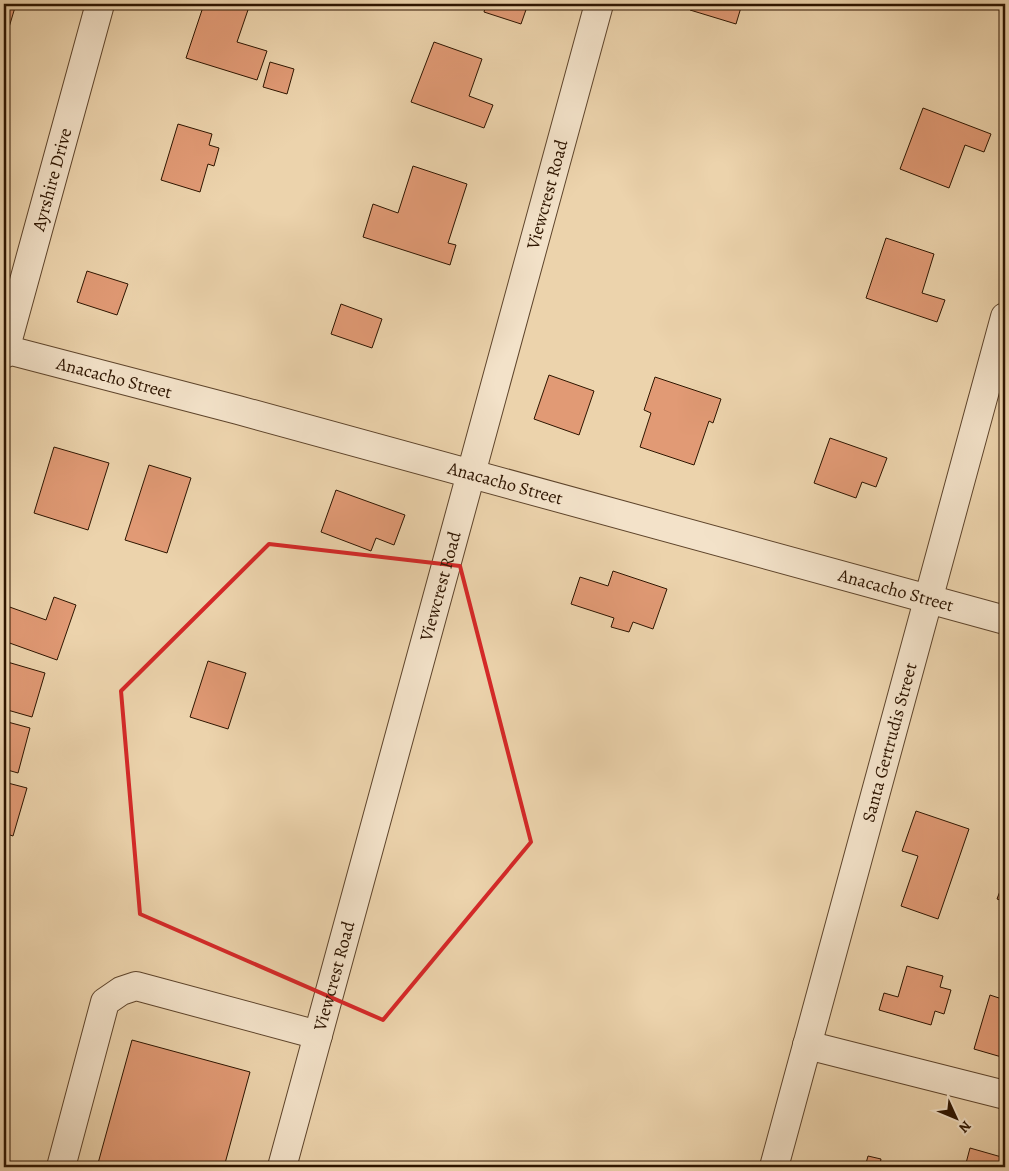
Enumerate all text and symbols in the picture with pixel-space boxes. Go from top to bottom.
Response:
street label: Ayrshire Drive [26,125,77,235]
street label: Viewcrest Road [520,137,574,253]
street label: Anacacho Street [53,351,175,404]
street label: Anacacho Street [444,456,566,510]
street label: Viewcrest Road [414,528,467,645]
street label: Anacacho Street [835,563,956,617]
street label: Santa Gertrudis Street [856,660,923,825]
street label: Viewcrest Road [307,918,361,1034]
north arrow [932,1094,982,1144]
text: N [955,1116,975,1137]

